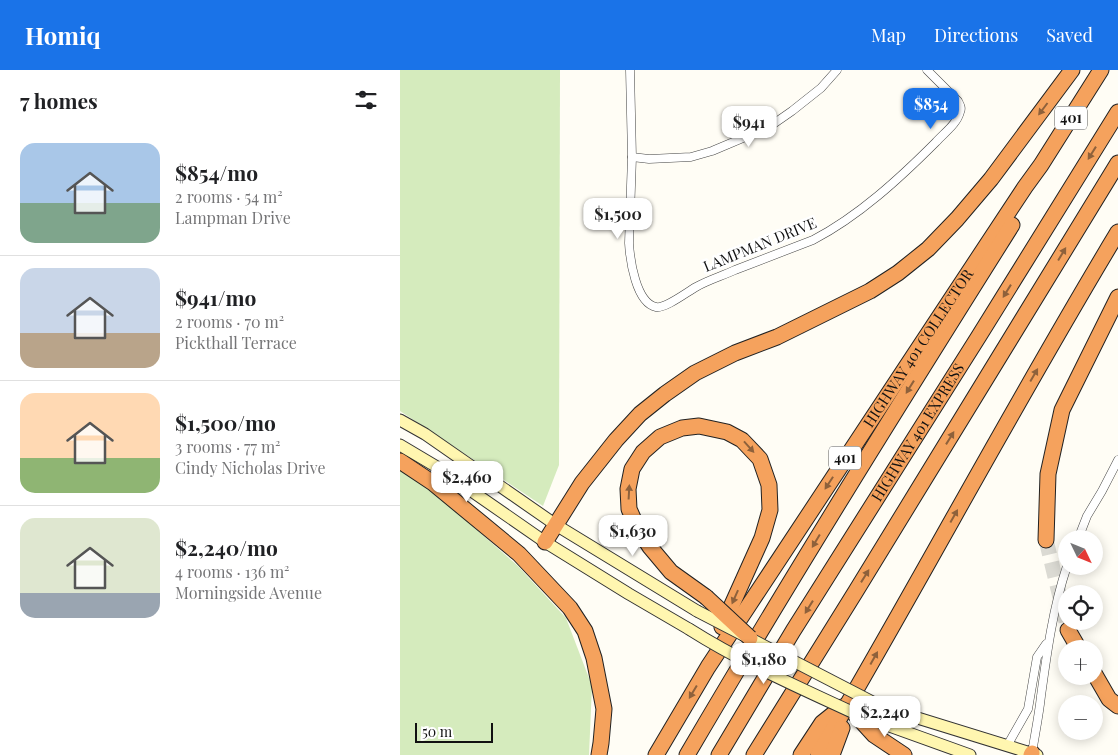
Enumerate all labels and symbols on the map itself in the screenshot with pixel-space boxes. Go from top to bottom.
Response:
pin: $854 [901,88,961,130]
one-way arrow [1038,102,1048,116]
pin: $941 [719,106,779,148]
road number: 401 [1055,106,1087,129]
one-way arrow [1088,147,1097,160]
pin: $1,500 [577,198,659,240]
street label: LAMPMAN DRIVE [700,212,819,276]
one-way arrow [1058,248,1067,261]
street label: HIGHWAY 401 COLLECTOR [858,265,977,431]
one-way arrow [1002,285,1012,298]
street label: HIGHWAY 401 EXPRESS [866,359,968,505]
one-way arrow [1030,368,1039,382]
one-way arrow [905,381,915,394]
one-way arrow [945,431,954,444]
one-way arrow [743,441,755,453]
road number: 401 [829,446,861,469]
pin: $2,460 [426,460,508,503]
one-way arrow [825,476,834,489]
one-way arrow [626,483,634,499]
one-way arrow [949,509,958,523]
pin: $1,630 [592,514,674,557]
north arrow [1058,530,1102,575]
one-way arrow [812,535,821,548]
one-way arrow [860,570,869,583]
one-way arrow [731,590,739,604]
one-way arrow [804,600,813,613]
pin: $1,180 [723,642,805,685]
one-way arrow [870,651,878,665]
one-way arrow [689,686,698,699]
pin: $2,240 [844,696,926,738]
scale bar [415,720,492,743]

